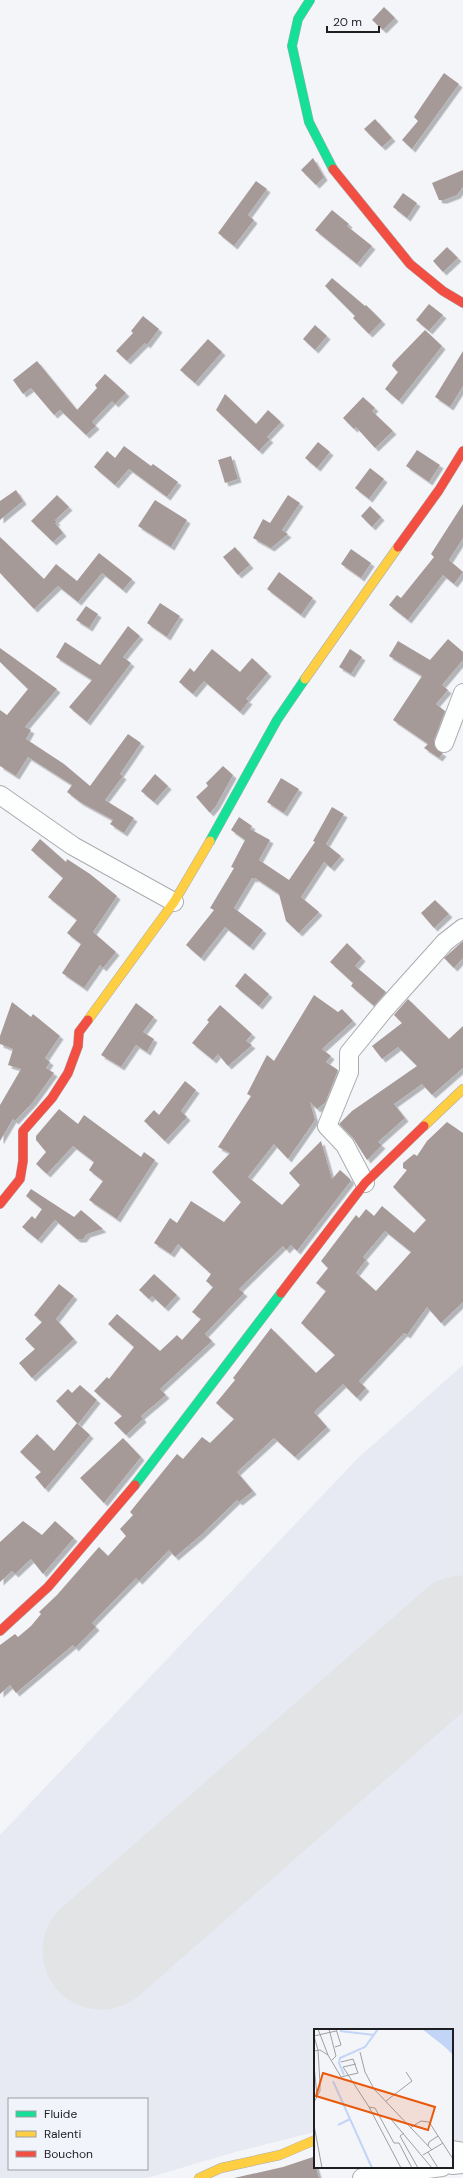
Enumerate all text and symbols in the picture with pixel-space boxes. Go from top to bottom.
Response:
scale bar [327,8,379,34]
text: 20 m [333,14,362,30]
inset map [314,2029,453,2168]
legend [8,2098,148,2170]
text: Fluide [44,2106,77,2122]
text: Ralenti [44,2126,82,2142]
text: Bouchon [44,2146,93,2162]

